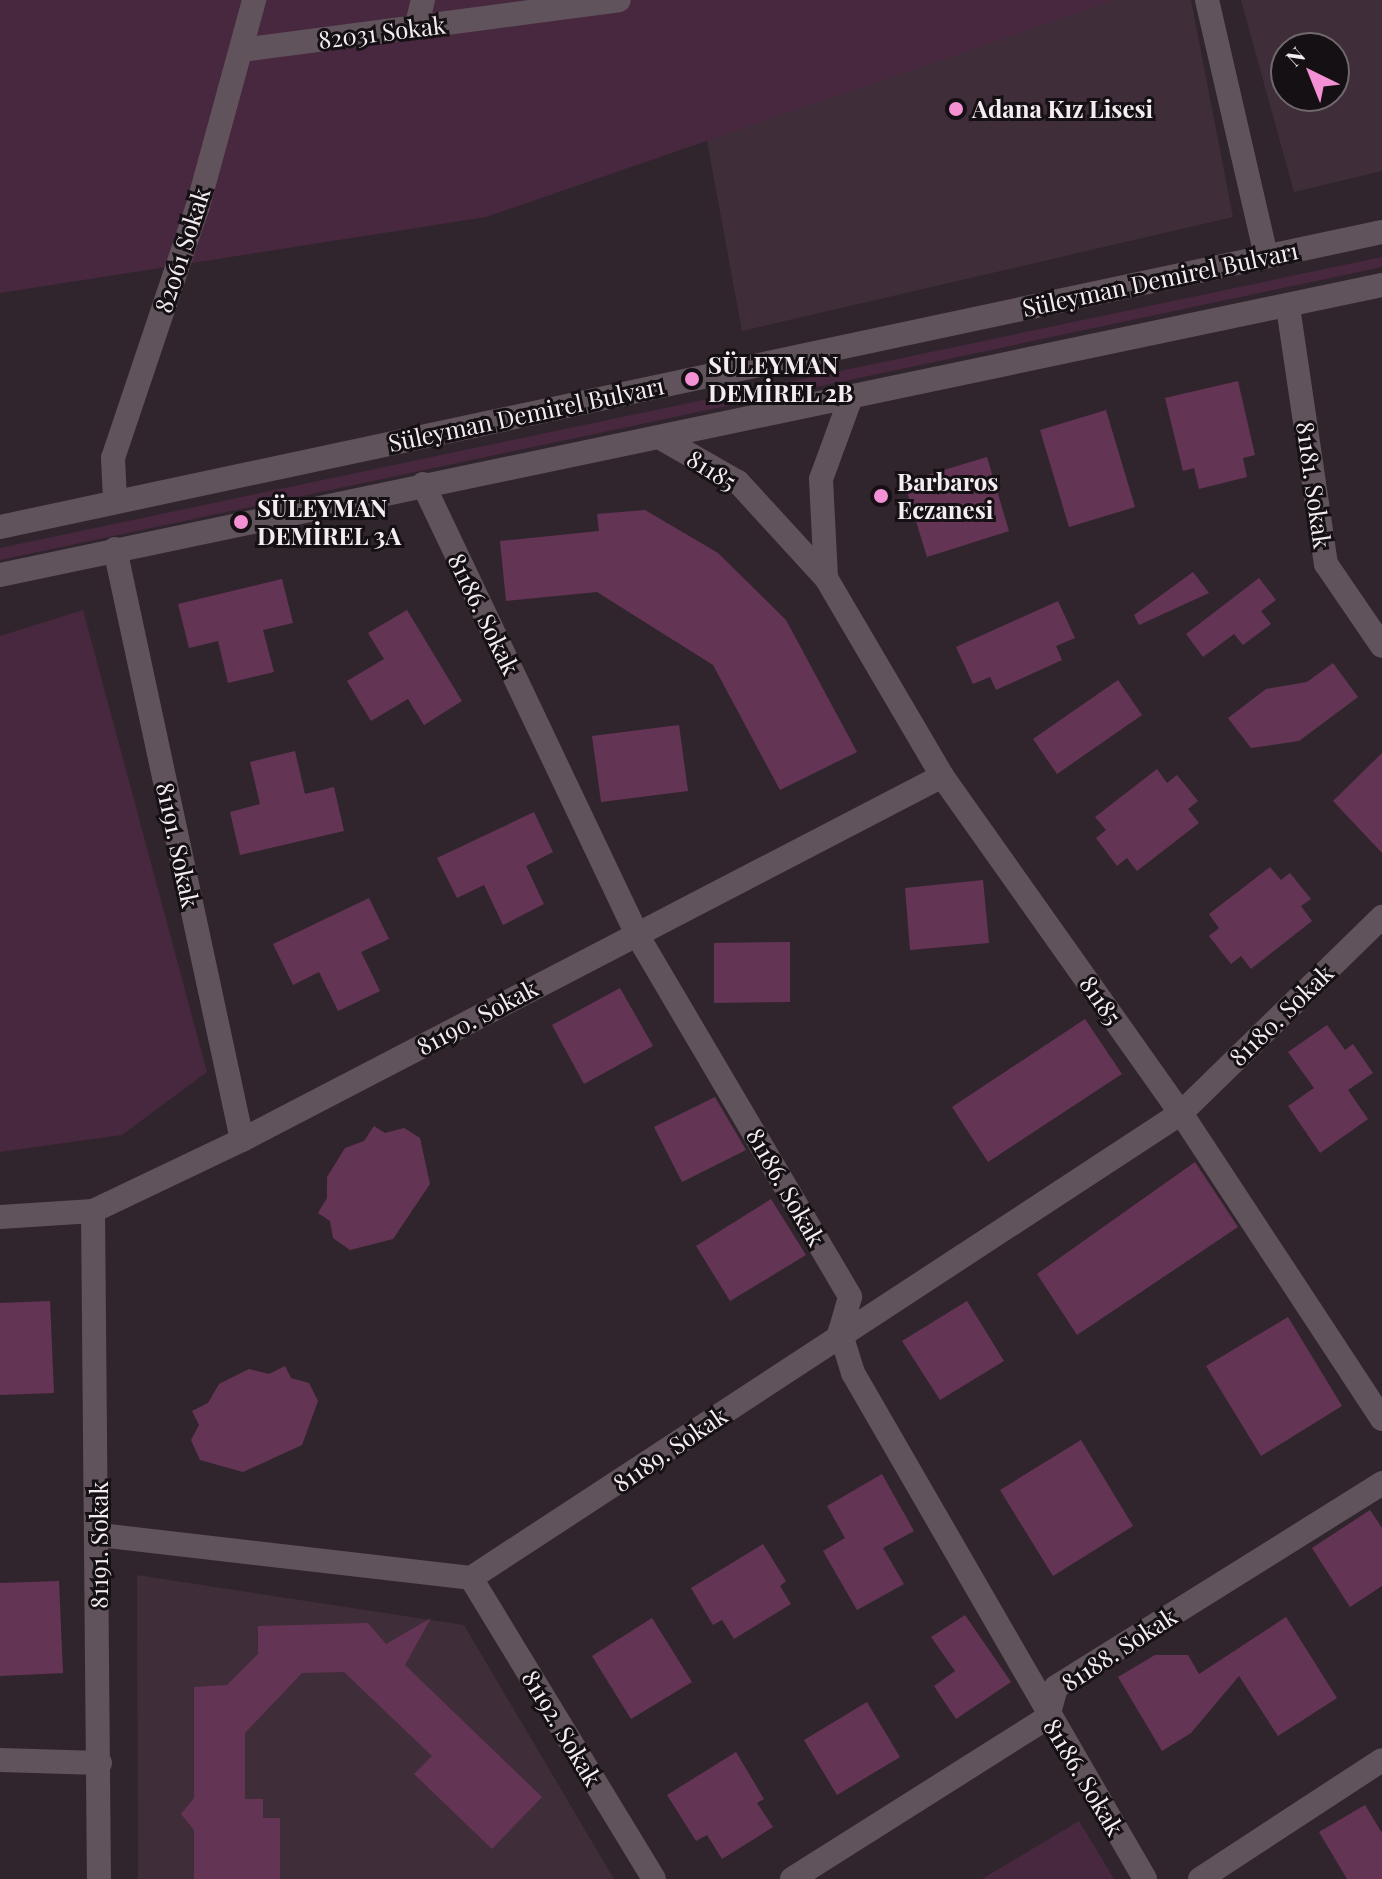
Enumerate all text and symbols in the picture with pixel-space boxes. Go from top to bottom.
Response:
street label: 82031 Sokak [317,10,447,54]
north arrow [1270,32,1350,112]
text: N [1279,40,1311,72]
place label: Adana Kız Lisesi [972,95,1153,123]
marker: Adana Kız Lisesi [947,100,965,118]
street label: 82061 Sokak [148,184,216,316]
street label: Süleyman Demirel Bulvarı [1020,236,1300,322]
place label: SÜLEYMAN DEMİREL 2B [708,351,854,407]
marker: SÜLEYMAN DEMİREL 2B [683,370,701,388]
street label: Süleyman Demirel Bulvarı [386,371,666,457]
street label: 81181. Sokak [1291,420,1337,550]
street label: 81185 [682,444,742,496]
place label: Barbaros Eczanesi [897,468,998,524]
marker: Barbaros Eczanesi [872,487,890,505]
place label: SÜLEYMAN DEMİREL 3A [257,494,402,550]
marker: SÜLEYMAN DEMİREL 3A [232,513,250,531]
street label: 81186. Sokak [442,549,526,679]
street label: 81191. Sokak [151,780,205,910]
street label: 81180. Sokak [1223,958,1339,1072]
street label: 81185 [1074,970,1128,1030]
street label: 81190. Sokak [412,973,542,1061]
street label: 81186. Sokak [741,1123,831,1251]
street label: 81189. Sokak [608,1400,732,1498]
street label: 81191. Sokak [85,1481,113,1609]
street label: 81188. Sokak [1056,1601,1182,1697]
street label: 81192. Sokak [516,1665,608,1791]
street label: 81186. Sokak [1038,1713,1130,1841]

